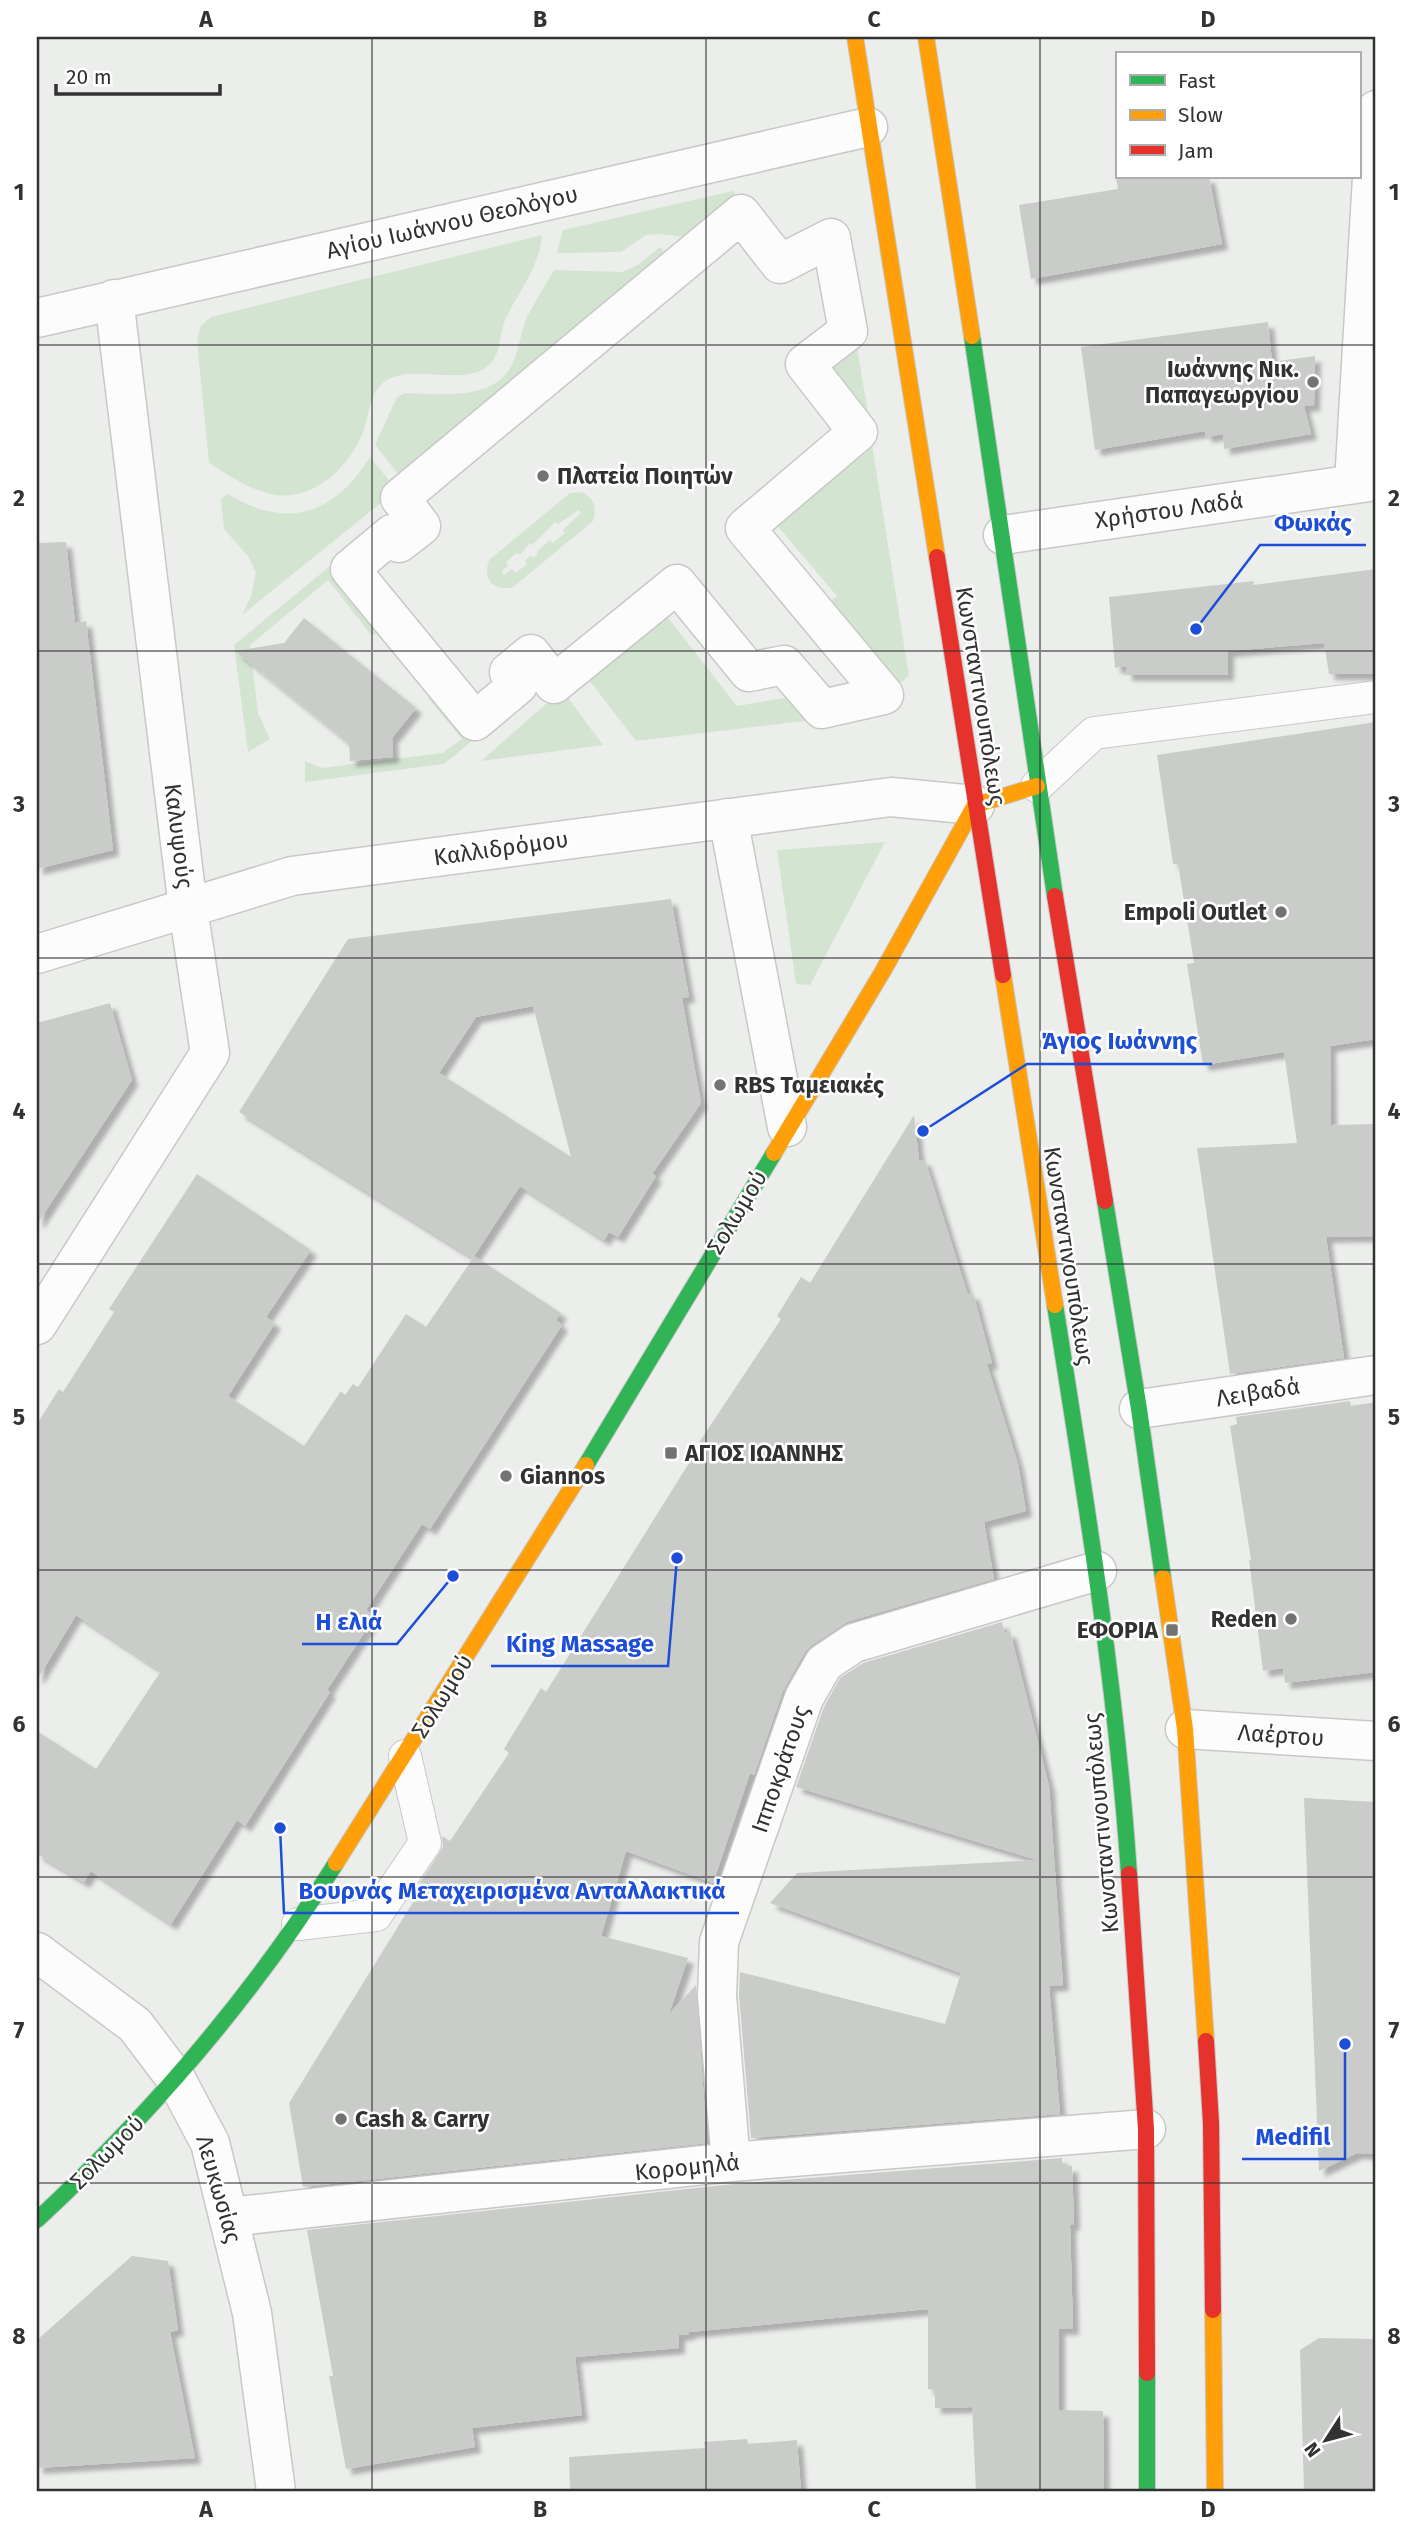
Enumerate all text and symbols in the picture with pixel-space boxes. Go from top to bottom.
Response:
text: A [198,5,213,33]
text: B [533,5,547,33]
text: C [867,5,881,33]
text: D [1201,5,1216,33]
scale bar [56,52,220,96]
legend [1116,52,1360,178]
text: 20 m [66,64,112,90]
text: Fast [1178,68,1216,94]
text: Slow [1178,102,1223,128]
text: Jam [1178,138,1214,164]
text: 1 [14,178,24,206]
text: 1 [1389,178,1399,206]
street label: Αγίου Ιωάννου Θεολόγου [323,179,581,265]
place label: Ιωάννης Νικ. Παπαγεωργίου [1145,355,1299,409]
marker: Ιωάννης Νικ. Παπαγεωργίου [1305,374,1321,390]
place label: Πλατεία Ποιητών [557,462,733,490]
marker: Πλατεία Ποιητών [535,468,551,484]
text: 2 [13,484,25,512]
text: 2 [1388,484,1400,512]
street label: Χρήστου Λαδά [1093,486,1245,534]
callout: Φωκάς [1260,500,1366,545]
text: Φωκάς [1274,509,1352,537]
street label: Κωνσταντινουπόλεως [950,585,1012,808]
street label: Καλυψούς [159,782,199,890]
text: 3 [12,790,25,818]
text: 3 [1387,790,1400,818]
street label: Καλλιδρόμου [432,825,570,871]
place label: Empoli Outlet [1124,898,1268,926]
marker: Empoli Outlet [1273,904,1289,920]
callout: Άγιος Ιωάννης [1027,1019,1212,1064]
text: Άγιος Ιωάννης [1041,1027,1198,1055]
place label: RBS Ταμειακές [734,1071,884,1099]
marker: RBS Ταμειακές [712,1077,728,1093]
text: 4 [13,1097,26,1125]
text: 4 [1388,1097,1401,1125]
street label: Κωνσταντινουπόλεως [1038,1145,1100,1368]
street label: Σολωμού [701,1165,773,1259]
street label: Λειβαδά [1214,1372,1302,1412]
text: 5 [13,1403,25,1431]
text: 5 [1388,1403,1400,1431]
place label: ΑΓΙΟΣ ΙΩΑΝΝΗΣ [684,1439,844,1467]
marker: ΑΓΙΟΣ ΙΩΑΝΝΗΣ [663,1445,679,1461]
place label: Giannos [520,1462,605,1490]
marker: Giannos [498,1468,514,1484]
callout: Η ελιά [302,1599,397,1644]
place label: Reden [1211,1605,1277,1633]
text: Η ελιά [316,1608,382,1636]
marker: Reden [1283,1611,1299,1627]
place label: ΕΦΟΡΙΑ [1077,1616,1158,1644]
callout: King Massage [491,1621,668,1666]
marker: ΕΦΟΡΙΑ [1164,1622,1180,1638]
text: King Massage [506,1630,654,1658]
street label: Σολωμού [405,1649,479,1743]
street label: Ιπποκράτους [745,1701,815,1837]
text: 6 [13,1710,26,1738]
text: 6 [1388,1710,1401,1738]
street label: Κωνσταντινουπόλεως [1077,1711,1125,1934]
street label: Λαέρτου [1237,1718,1325,1752]
callout: Βουρνάς Μεταχειρισμένα Ανταλλακτικά [284,1868,739,1913]
text: Βουρνάς Μεταχειρισμένα Ανταλλακτικά [298,1877,726,1905]
text: 7 [14,2016,25,2044]
text: 7 [1389,2016,1400,2044]
place label: Cash & Carry [355,2105,490,2133]
street label: Σολωμού [64,2109,150,2195]
marker: Cash & Carry [333,2111,349,2127]
callout: Medifil [1242,2114,1345,2159]
text: Medifil [1256,2123,1331,2151]
street label: Λευκωσίας [190,2132,248,2246]
street label: Κορομηλά [633,2148,741,2186]
text: 8 [12,2322,26,2350]
text: 8 [1387,2322,1401,2350]
north arrow [1290,2406,1360,2476]
text: N [1300,2438,1326,2462]
text: A [198,2495,213,2523]
text: B [533,2495,547,2523]
text: C [867,2495,881,2523]
text: D [1201,2495,1216,2523]

